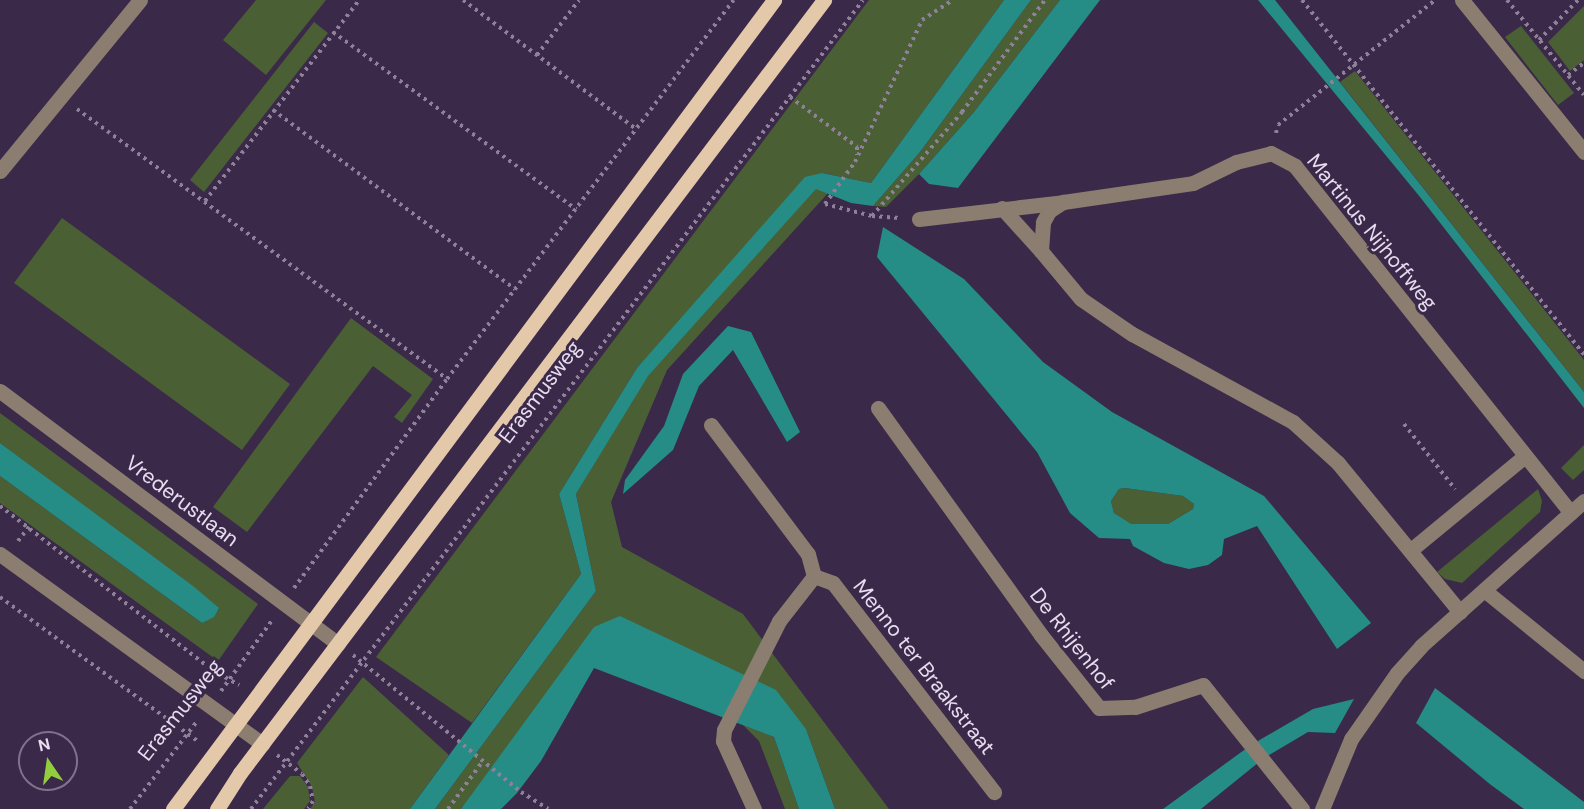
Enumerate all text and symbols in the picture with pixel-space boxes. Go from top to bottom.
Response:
street label: Martinus Nijhoffweg [1301,149,1443,315]
street label: Erasmusweg [493,336,587,448]
street label: Vrederustlaan [120,450,244,552]
street label: Menno ter Braakstraat [848,574,1000,760]
street label: De Rhijenhof [1024,583,1120,695]
street label: Erasmusweg [133,654,227,766]
north arrow [18,731,78,791]
text: N [36,733,52,756]

